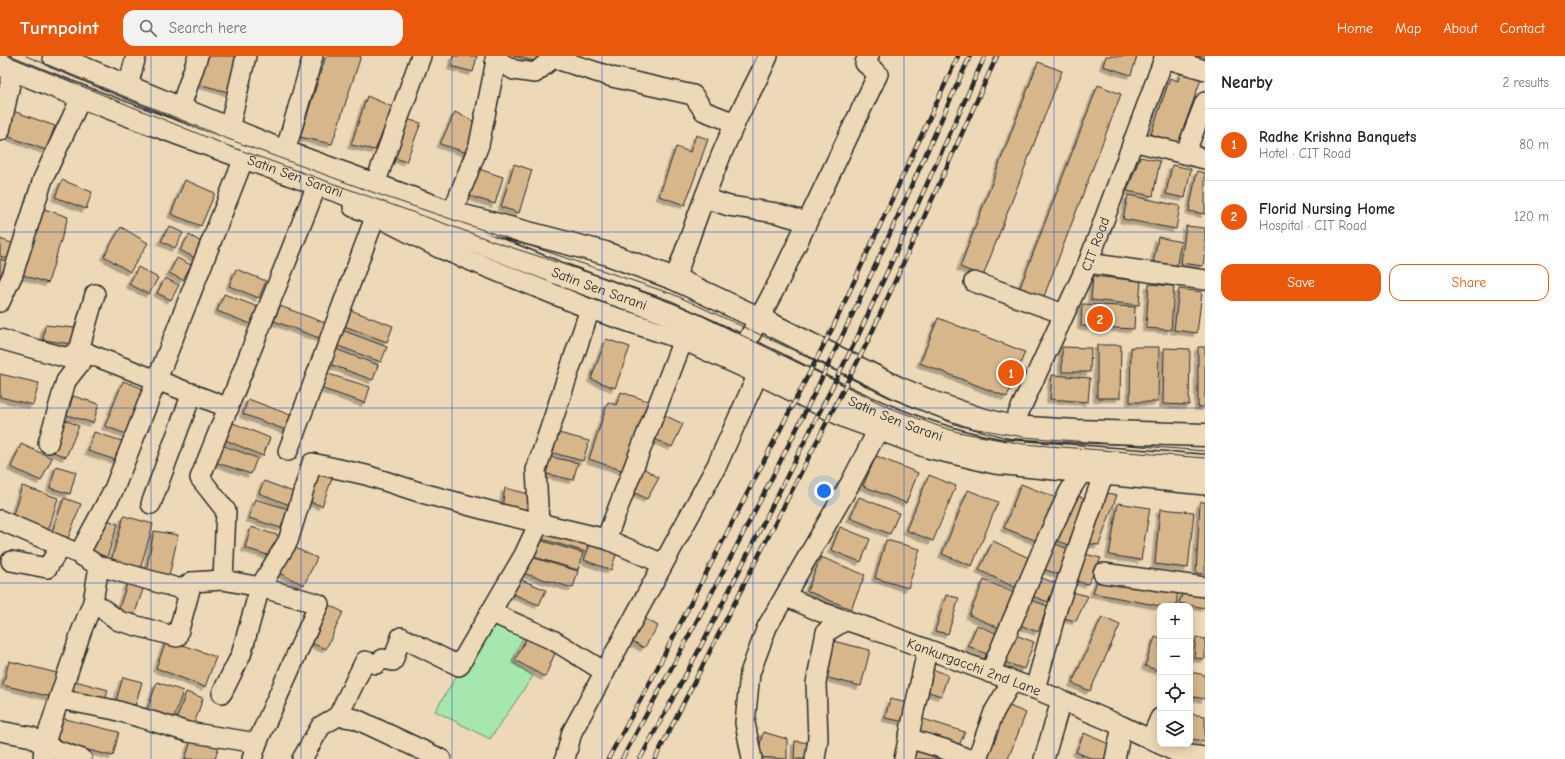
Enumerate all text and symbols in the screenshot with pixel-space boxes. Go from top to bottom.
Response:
search box [123,10,403,46]
text: Turnpoint [20,17,99,39]
icon: search [137,17,159,39]
text: Search here [169,19,247,37]
text: Home [1337,20,1373,37]
text: Map [1395,20,1421,37]
text: About [1443,20,1478,37]
text: Contact [1500,20,1545,37]
text: Nearby [1221,73,1272,92]
text: 2 results [1502,75,1549,90]
text: Radhe Krishna Banquets [1259,128,1416,146]
text: 1 [1231,137,1237,152]
text: 80 m [1519,137,1549,152]
text: Hotel · CIT Road [1259,146,1351,161]
street label: Satin Sen Sarani [245,151,345,201]
text: Florid Nursing Home [1259,200,1395,218]
text: 2 [1231,209,1237,224]
text: 120 m [1514,209,1549,224]
street label: CIT Road [1077,215,1113,274]
text: Hospital · CIT Road [1259,218,1367,233]
street label: Satin Sen Sarani [549,263,649,314]
button: Save [1221,264,1381,301]
button: Share [1389,264,1549,301]
pin: 2 [1087,304,1113,334]
pin: 1 [998,358,1024,388]
street label: Satin Sen Sarani [846,392,945,445]
your location [814,481,834,501]
map controls [1157,603,1193,747]
button: + [1157,603,1193,639]
street label: Kankurgacchi 2nd Lane [905,635,1044,700]
button: − [1157,639,1193,675]
button: locate [1157,675,1193,711]
button: layers [1157,711,1193,747]

